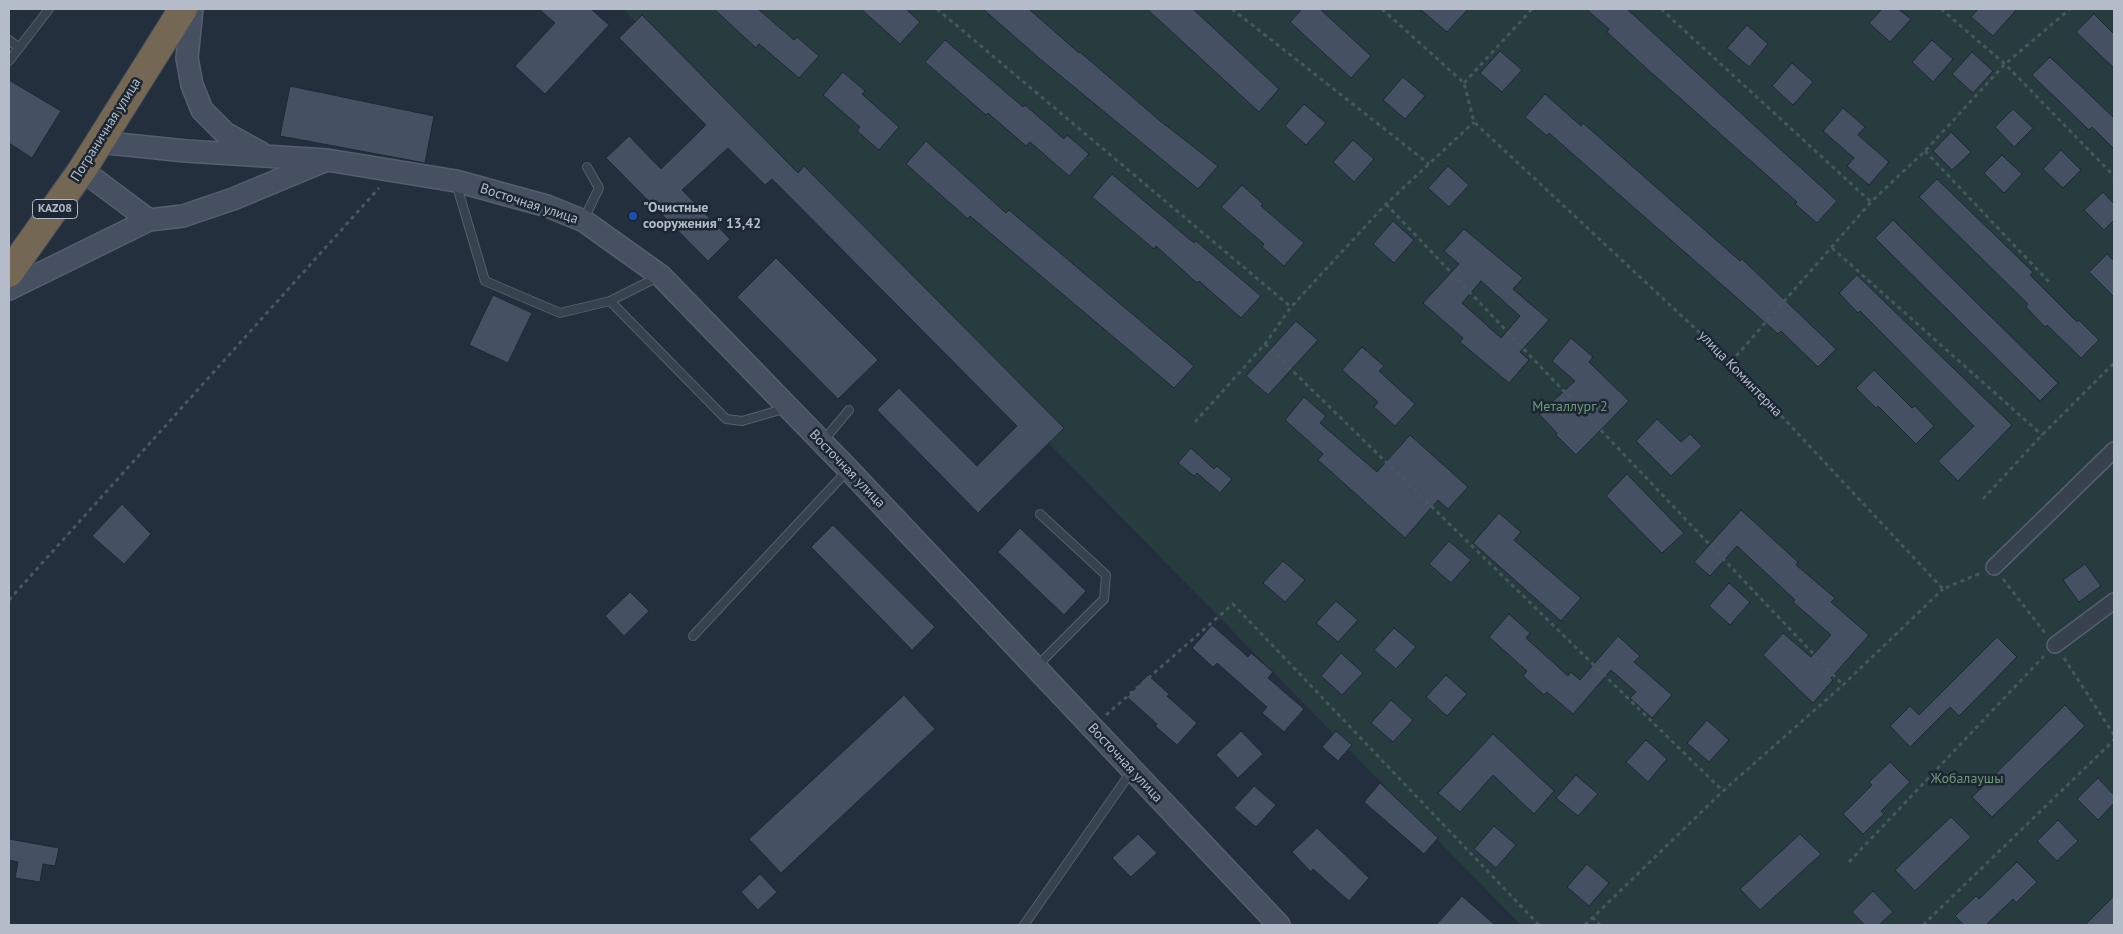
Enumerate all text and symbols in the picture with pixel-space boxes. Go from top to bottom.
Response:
street label: Пограничная улица [67,75,145,185]
street label: Восточная улица [478,180,580,228]
road number: KAZ08 [32,200,78,218]
place label: "Очистные сооружения" 13,42 [643,200,761,232]
marker: "Очистные сооружения" 13,42 [627,210,639,222]
street label: улица Коминтерна [1695,327,1785,421]
park label: Металлург 2 [1532,399,1608,415]
street label: Восточная улица [806,426,888,512]
street label: Восточная улица [1084,720,1166,806]
park label: Жобалаушы [1931,771,2003,787]

